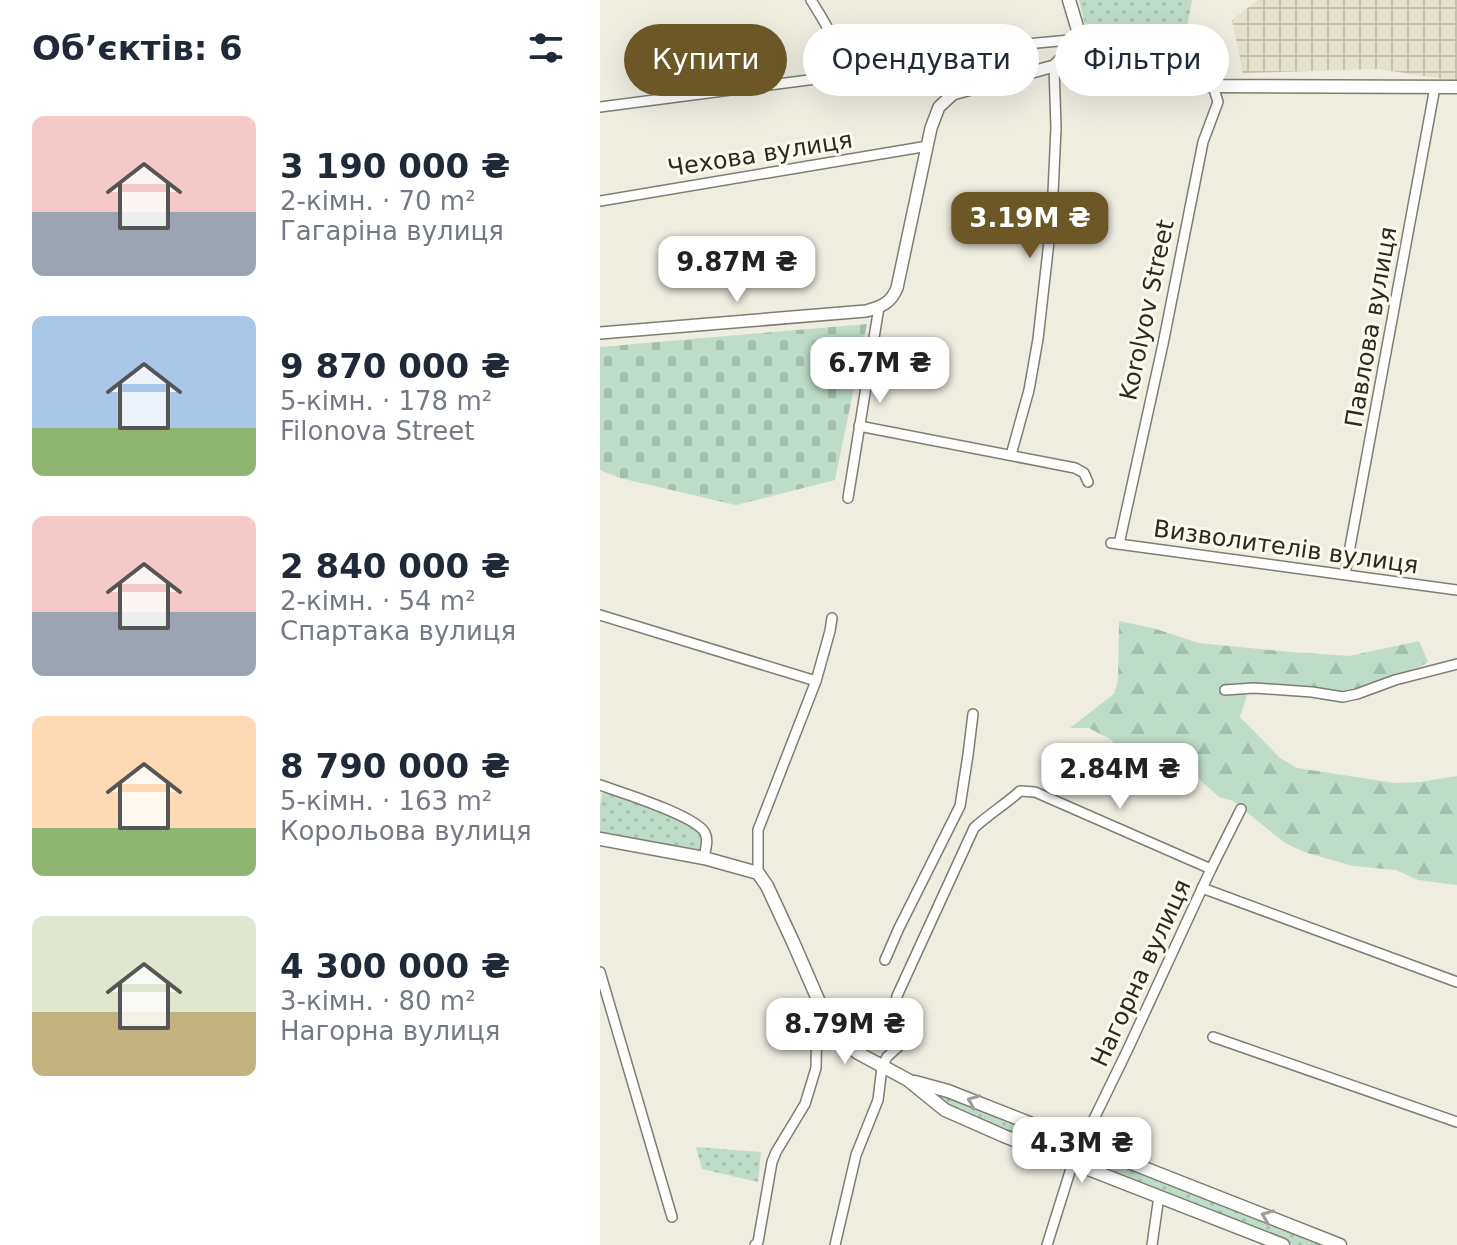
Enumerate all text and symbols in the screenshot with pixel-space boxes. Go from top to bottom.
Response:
chip: Купити [624,24,787,96]
chip: Орендувати [803,24,1039,96]
chip: Фільтри [1055,24,1229,96]
icon: filters [524,26,568,70]
text: Об’єктів: 6 [32,28,243,68]
street label: Чехова вулиця [666,126,854,182]
text: 3 190 000 ₴ [280,146,510,186]
icon: home [96,148,192,244]
text: 2-кімн. · 70 m² [280,186,476,216]
pin: 3.19M ₴ [956,192,1104,260]
text: 3.19M ₴ [969,203,1091,233]
text: Гагаріна вулиця [280,216,504,246]
street label: Korolyov Street [1114,217,1180,403]
street label: Павлова вулиця [1340,224,1402,430]
pin: 9.87M ₴ [663,236,811,304]
text: 9.87M ₴ [676,247,798,277]
pin: 6.7M ₴ [815,337,945,405]
text: 9 870 000 ₴ [280,346,510,386]
icon: home [96,348,192,444]
text: 6.7M ₴ [828,348,932,378]
text: 5-кімн. · 178 m² [280,386,492,416]
text: Filonova Street [280,416,474,446]
street label: Визволителів вулиця [1152,515,1420,579]
text: 2 840 000 ₴ [280,546,510,586]
icon: home [96,548,192,644]
text: 2-кімн. · 54 m² [280,586,476,616]
text: Спартака вулиця [280,616,516,646]
pin: 2.84M ₴ [1046,743,1194,811]
text: 8 790 000 ₴ [280,746,510,786]
icon: home [96,748,192,844]
text: 2.84M ₴ [1059,754,1181,784]
text: 5-кімн. · 163 m² [280,786,492,816]
text: Корольова вулиця [280,816,532,846]
street label: Нагорна вулиця [1085,875,1197,1071]
text: 4 300 000 ₴ [280,946,510,986]
icon: home [96,948,192,1044]
text: 3-кімн. · 80 m² [280,986,476,1016]
pin: 8.79M ₴ [771,998,919,1066]
text: 8.79M ₴ [784,1009,906,1039]
text: Нагорна вулиця [280,1016,500,1046]
one-way arrow [967,1094,981,1111]
pin: 4.3M ₴ [1017,1117,1147,1185]
text: 4.3M ₴ [1030,1128,1134,1158]
one-way arrow [1261,1209,1275,1226]

